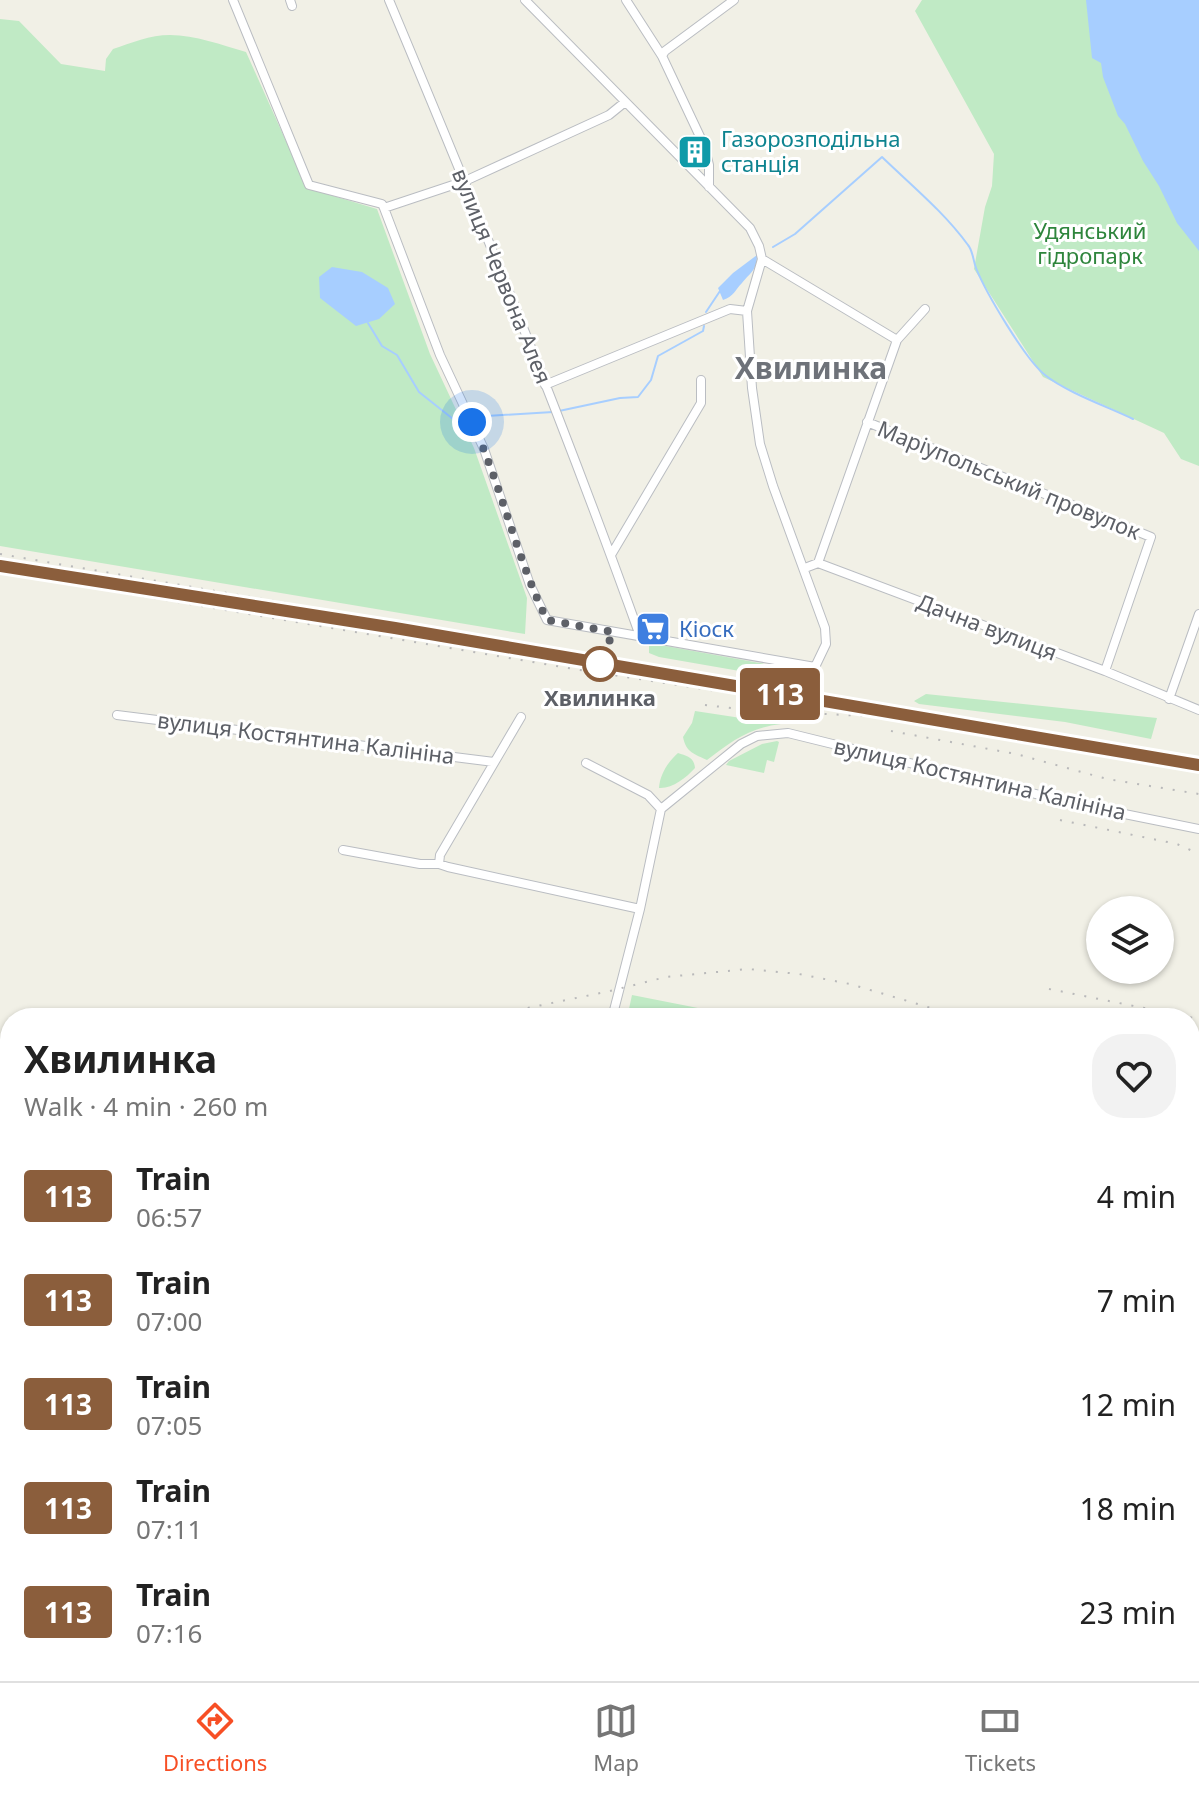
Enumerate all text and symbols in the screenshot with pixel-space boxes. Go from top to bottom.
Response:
place label: Газорозподільна станція [721,123,900,178]
building icon: Газорозподільна станція [676,133,714,171]
street label: вулиця Червона Алея [446,164,560,388]
park label: Удянський гідропарк [1034,215,1146,270]
district label: Хвилинка [735,347,887,388]
your location [452,402,492,442]
street label: Маріупольський провулок [873,413,1146,546]
street label: Дачна вулиця [913,586,1062,667]
supermarket icon: Кіоск [634,610,672,648]
place label: Кіоск [679,613,734,643]
marker: Хвилинка [583,647,617,681]
line badge: 113 [734,668,826,720]
text: 113 [756,675,804,713]
place label: Хвилинка [544,682,656,712]
street label: вулиця Костянтина Калініна [156,704,456,770]
street label: вулиця Костянтина Калініна [831,730,1129,826]
map controls [1086,896,1174,984]
button: layers [1086,896,1174,984]
text: Хвилинка [24,1032,217,1084]
button: heart [1092,1034,1176,1118]
text: Walk · 4 min · 260 m [24,1088,268,1124]
text: Train [136,1158,211,1199]
text: 4 min [1097,1176,1176,1217]
text: 113 [44,1177,92,1215]
text: 06:57 [136,1199,202,1235]
text: Train [136,1262,211,1303]
text: 7 min [1097,1280,1176,1321]
text: 113 [44,1281,92,1319]
text: 07:00 [136,1303,202,1339]
text: Train [136,1366,211,1407]
text: 12 min [1080,1384,1176,1425]
text: 113 [44,1385,92,1423]
text: 07:05 [136,1407,202,1443]
text: Train [136,1470,211,1511]
text: 18 min [1080,1488,1176,1529]
text: 113 [44,1489,92,1527]
text: 07:11 [136,1511,202,1547]
text: Train [136,1574,211,1615]
text: 23 min [1080,1592,1176,1633]
text: 113 [44,1593,92,1631]
text: 07:16 [136,1615,202,1651]
tab: Directions [163,1699,267,1777]
tab: Map [593,1699,639,1777]
tab: Tickets [965,1699,1036,1777]

